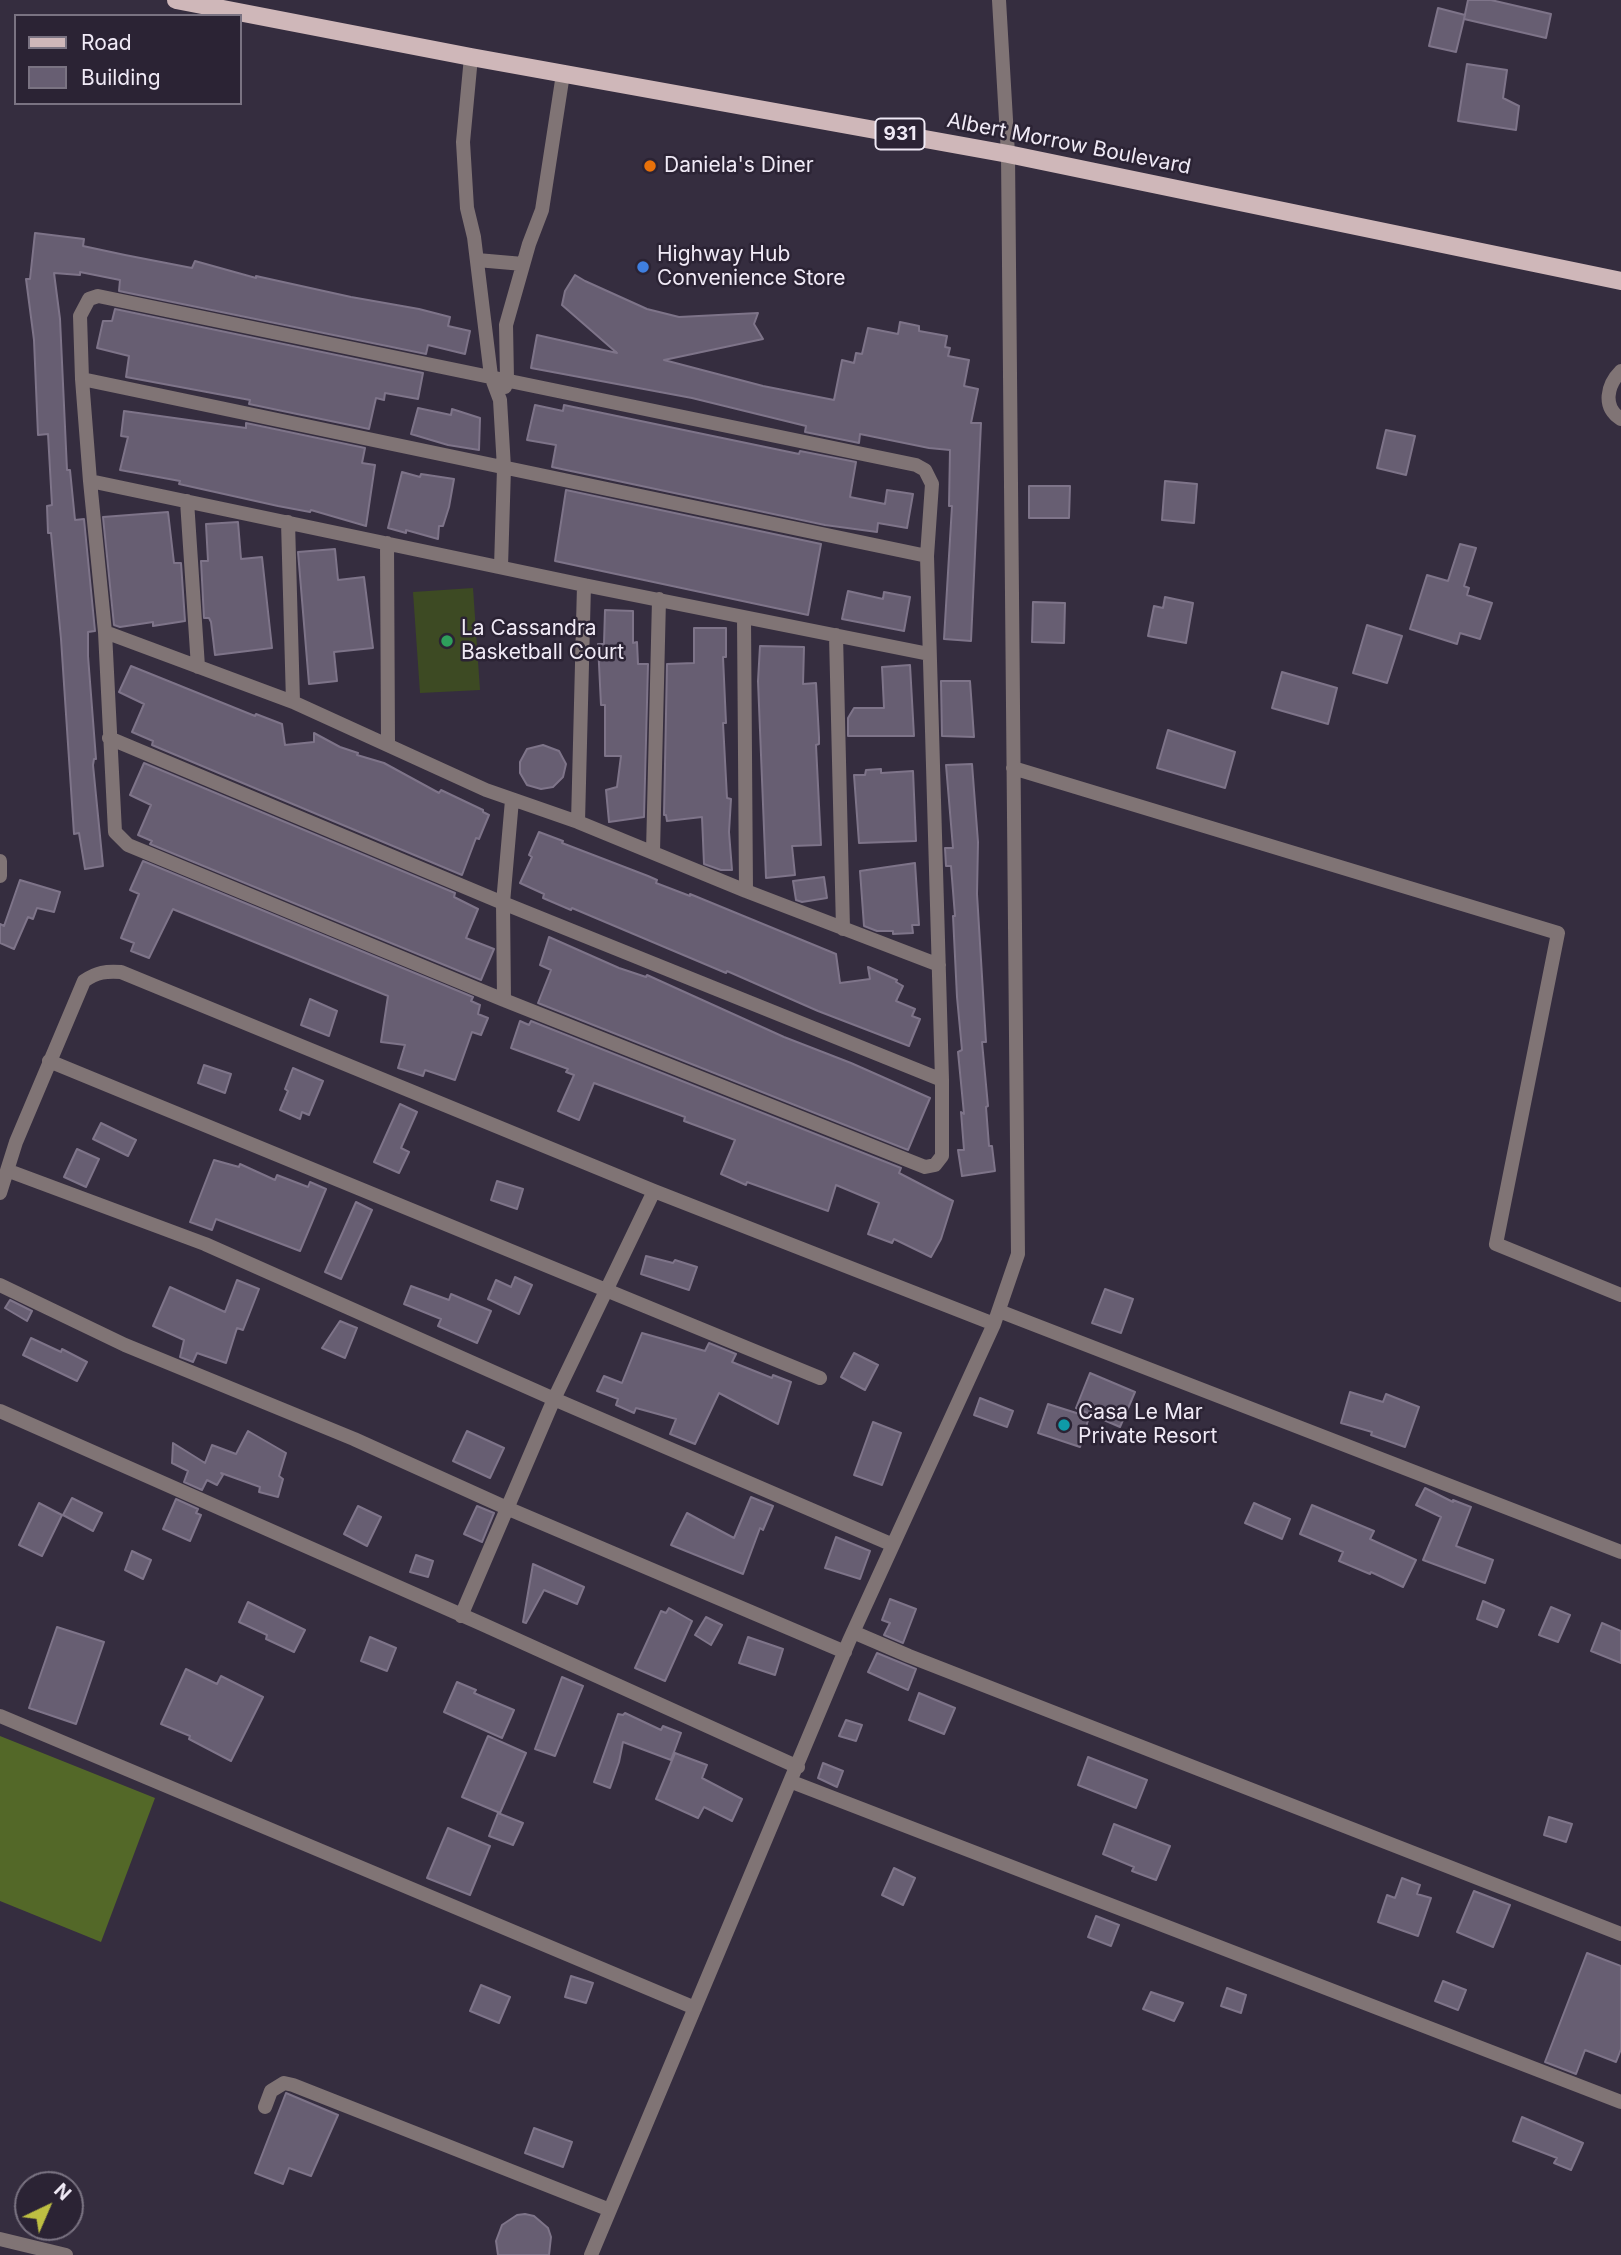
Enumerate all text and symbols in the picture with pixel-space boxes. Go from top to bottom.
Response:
legend [14,14,242,105]
text: Road [81,30,132,55]
text: Building [81,65,161,90]
street label: Albert Morrow Boulevard [945,108,1193,180]
road number: 931 [876,118,925,150]
place label: Daniela's Diner [664,153,814,179]
marker: Daniela's Diner [642,158,658,174]
place label: Highway Hub Convenience Store [657,242,845,292]
marker: Highway Hub Convenience Store [635,259,651,275]
place label: La Cassandra Basketball Court [461,616,624,666]
marker: La Cassandra Basketball Court [439,633,455,649]
place label: Casa Le Mar Private Resort [1078,1400,1217,1450]
marker: Casa Le Mar Private Resort [1056,1417,1072,1433]
north arrow [14,2171,84,2241]
text: N [49,2179,76,2205]

